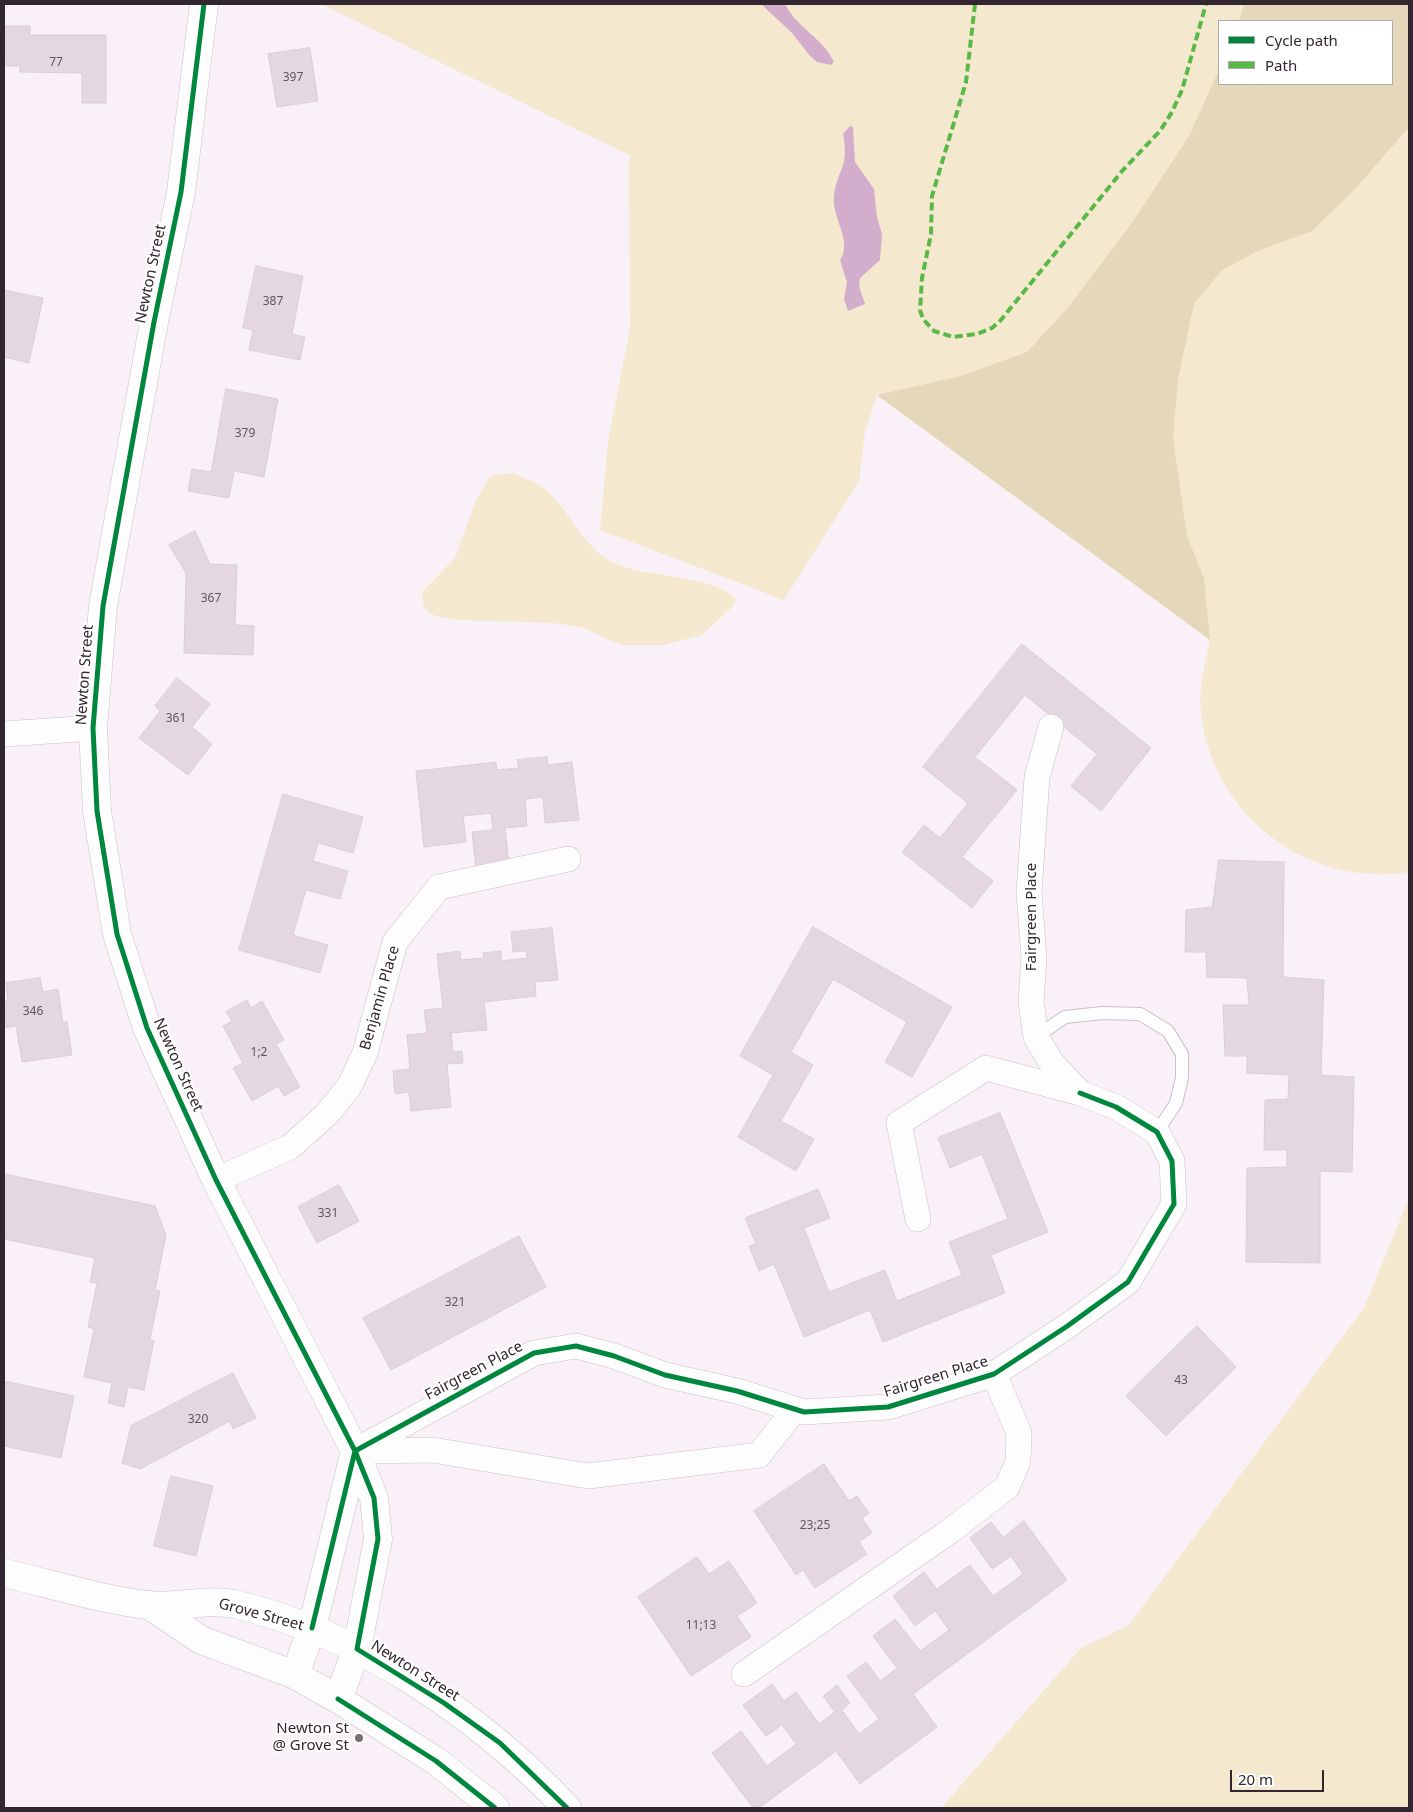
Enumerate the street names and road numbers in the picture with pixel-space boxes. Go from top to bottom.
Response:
street label: Newton Street [132,223,170,325]
street label: Newton Street [73,624,97,726]
street label: Fairgreen Place [1023,863,1041,971]
street label: Benjamin Place [356,944,404,1052]
street label: Newton Street [149,1015,207,1115]
street label: Fairgreen Place [422,1338,526,1404]
street label: Fairgreen Place [882,1353,990,1401]
street label: Grove Street [216,1595,306,1635]
street label: Newton Street [367,1637,463,1705]

